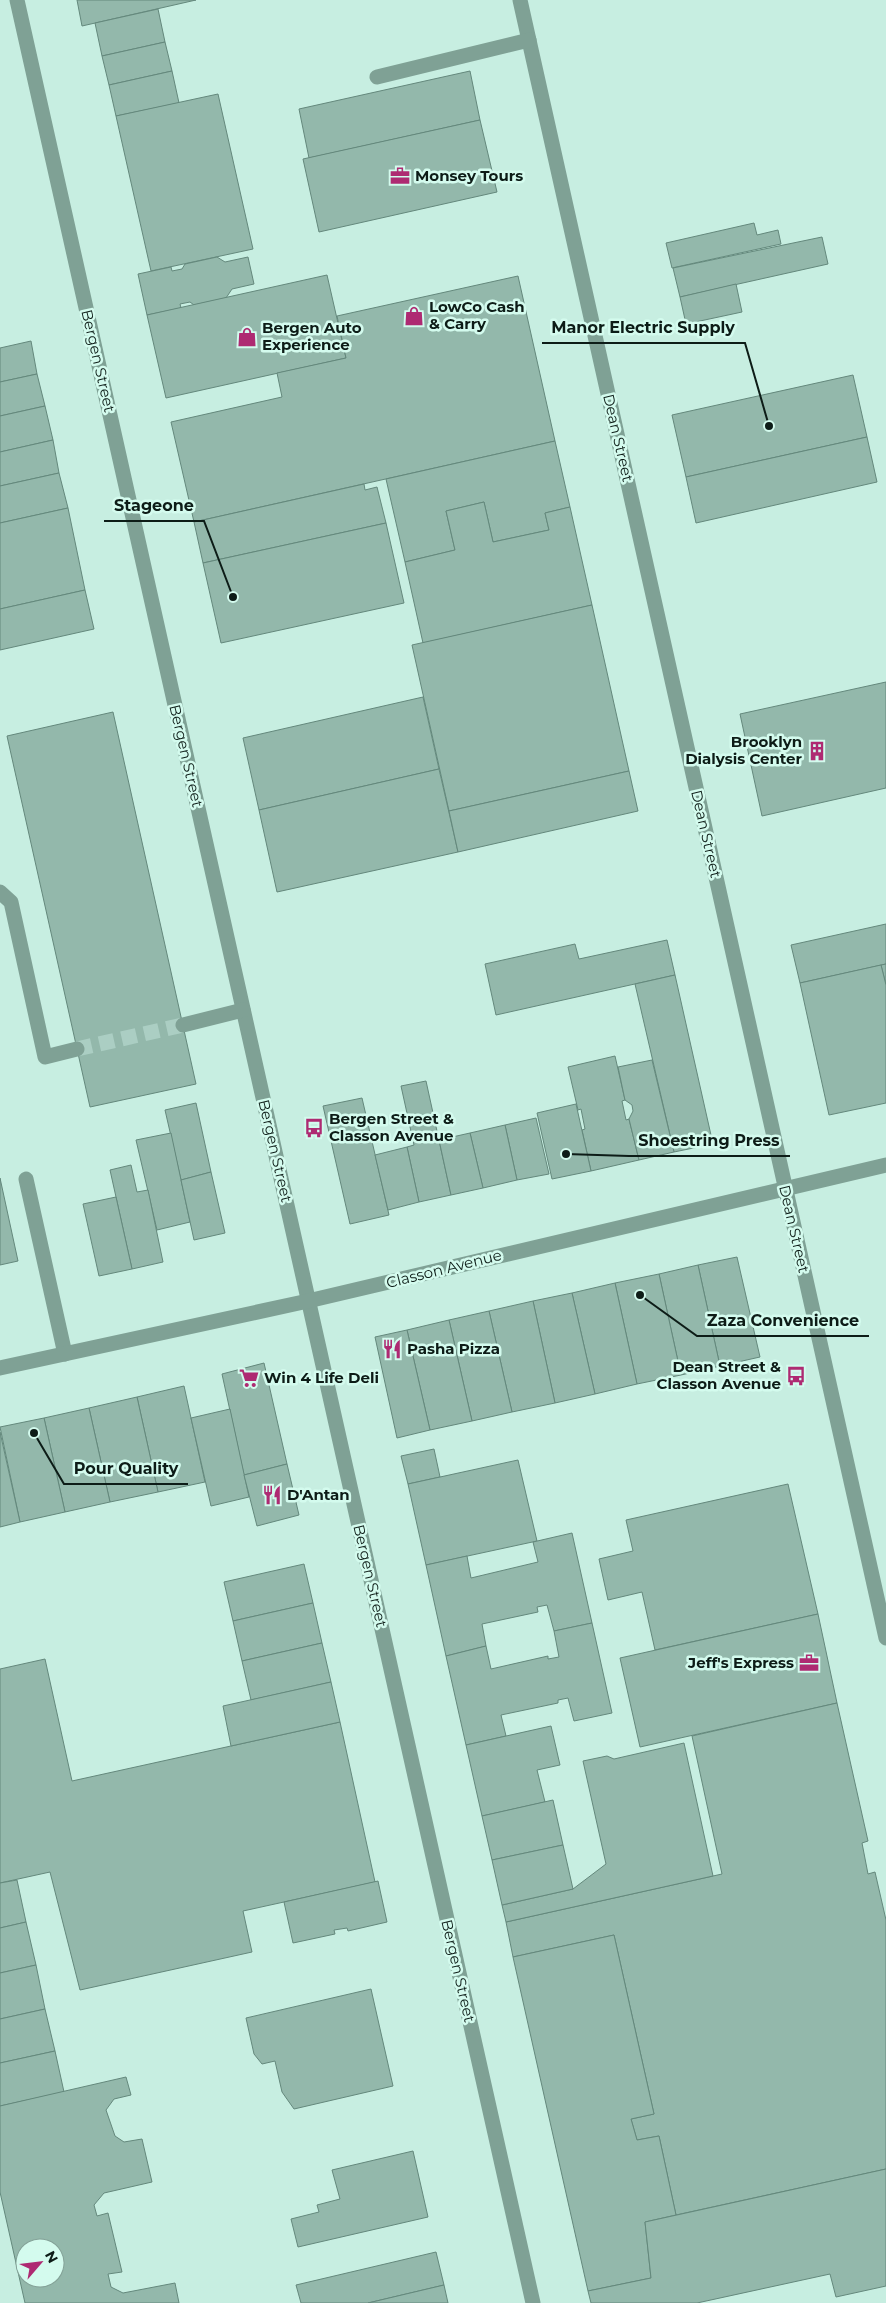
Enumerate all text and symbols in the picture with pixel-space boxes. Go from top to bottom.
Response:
office icon: Monsey Tours [389,165,411,187]
place label: Monsey Tours [415,166,523,185]
place label: LowCo Cash & Carry [429,297,525,333]
shop icon: LowCo Cash & Carry [403,305,425,327]
street label: Bergen Street [77,308,120,414]
callout: Manor Electric Supply [542,312,745,343]
place label: Bergen Auto Experience [262,318,362,354]
text: Manor Electric Supply [551,318,735,337]
shop icon: Bergen Auto Experience [236,326,258,348]
street label: Dean Street [599,392,638,484]
callout: Stageone [104,490,204,521]
text: Stageone [114,496,194,515]
street label: Bergen Street [165,703,208,809]
place label: Brooklyn Dialysis Center [685,732,803,768]
building icon: Brooklyn Dialysis Center [806,740,828,762]
street label: Dean Street [687,788,726,880]
street label: Bergen Street [254,1098,297,1204]
place label: Bergen Street & Classon Avenue [329,1109,454,1145]
bus stop icon: Bergen Street & Classon Avenue [303,1117,325,1139]
callout: Shoestring Press [629,1125,790,1156]
text: Shoestring Press [638,1131,780,1150]
street label: Dean Street [775,1183,814,1275]
street label: Classon Avenue [384,1245,504,1292]
callout: Zaza Convenience [697,1305,869,1336]
text: Zaza Convenience [707,1311,859,1330]
restaurant icon: Pasha Pizza [381,1338,403,1360]
place label: Pasha Pizza [407,1339,500,1358]
place label: Dean Street & Classon Avenue [657,1357,781,1393]
bus stop icon: Dean Street & Classon Avenue [785,1365,807,1387]
supermarket icon: Win 4 Life Deli [238,1367,260,1389]
place label: Win 4 Life Deli [264,1368,379,1387]
callout: Pour Quality [64,1453,188,1484]
text: Pour Quality [74,1459,179,1478]
restaurant icon: D'Antan [261,1484,283,1506]
place label: D'Antan [287,1485,350,1504]
street label: Bergen Street [349,1523,392,1629]
office icon: Jeff's Express [798,1652,820,1674]
place label: Jeff's Express [687,1653,794,1672]
street label: Bergen Street [437,1918,480,2024]
north arrow [15,2238,65,2288]
text: N [41,2248,62,2266]

